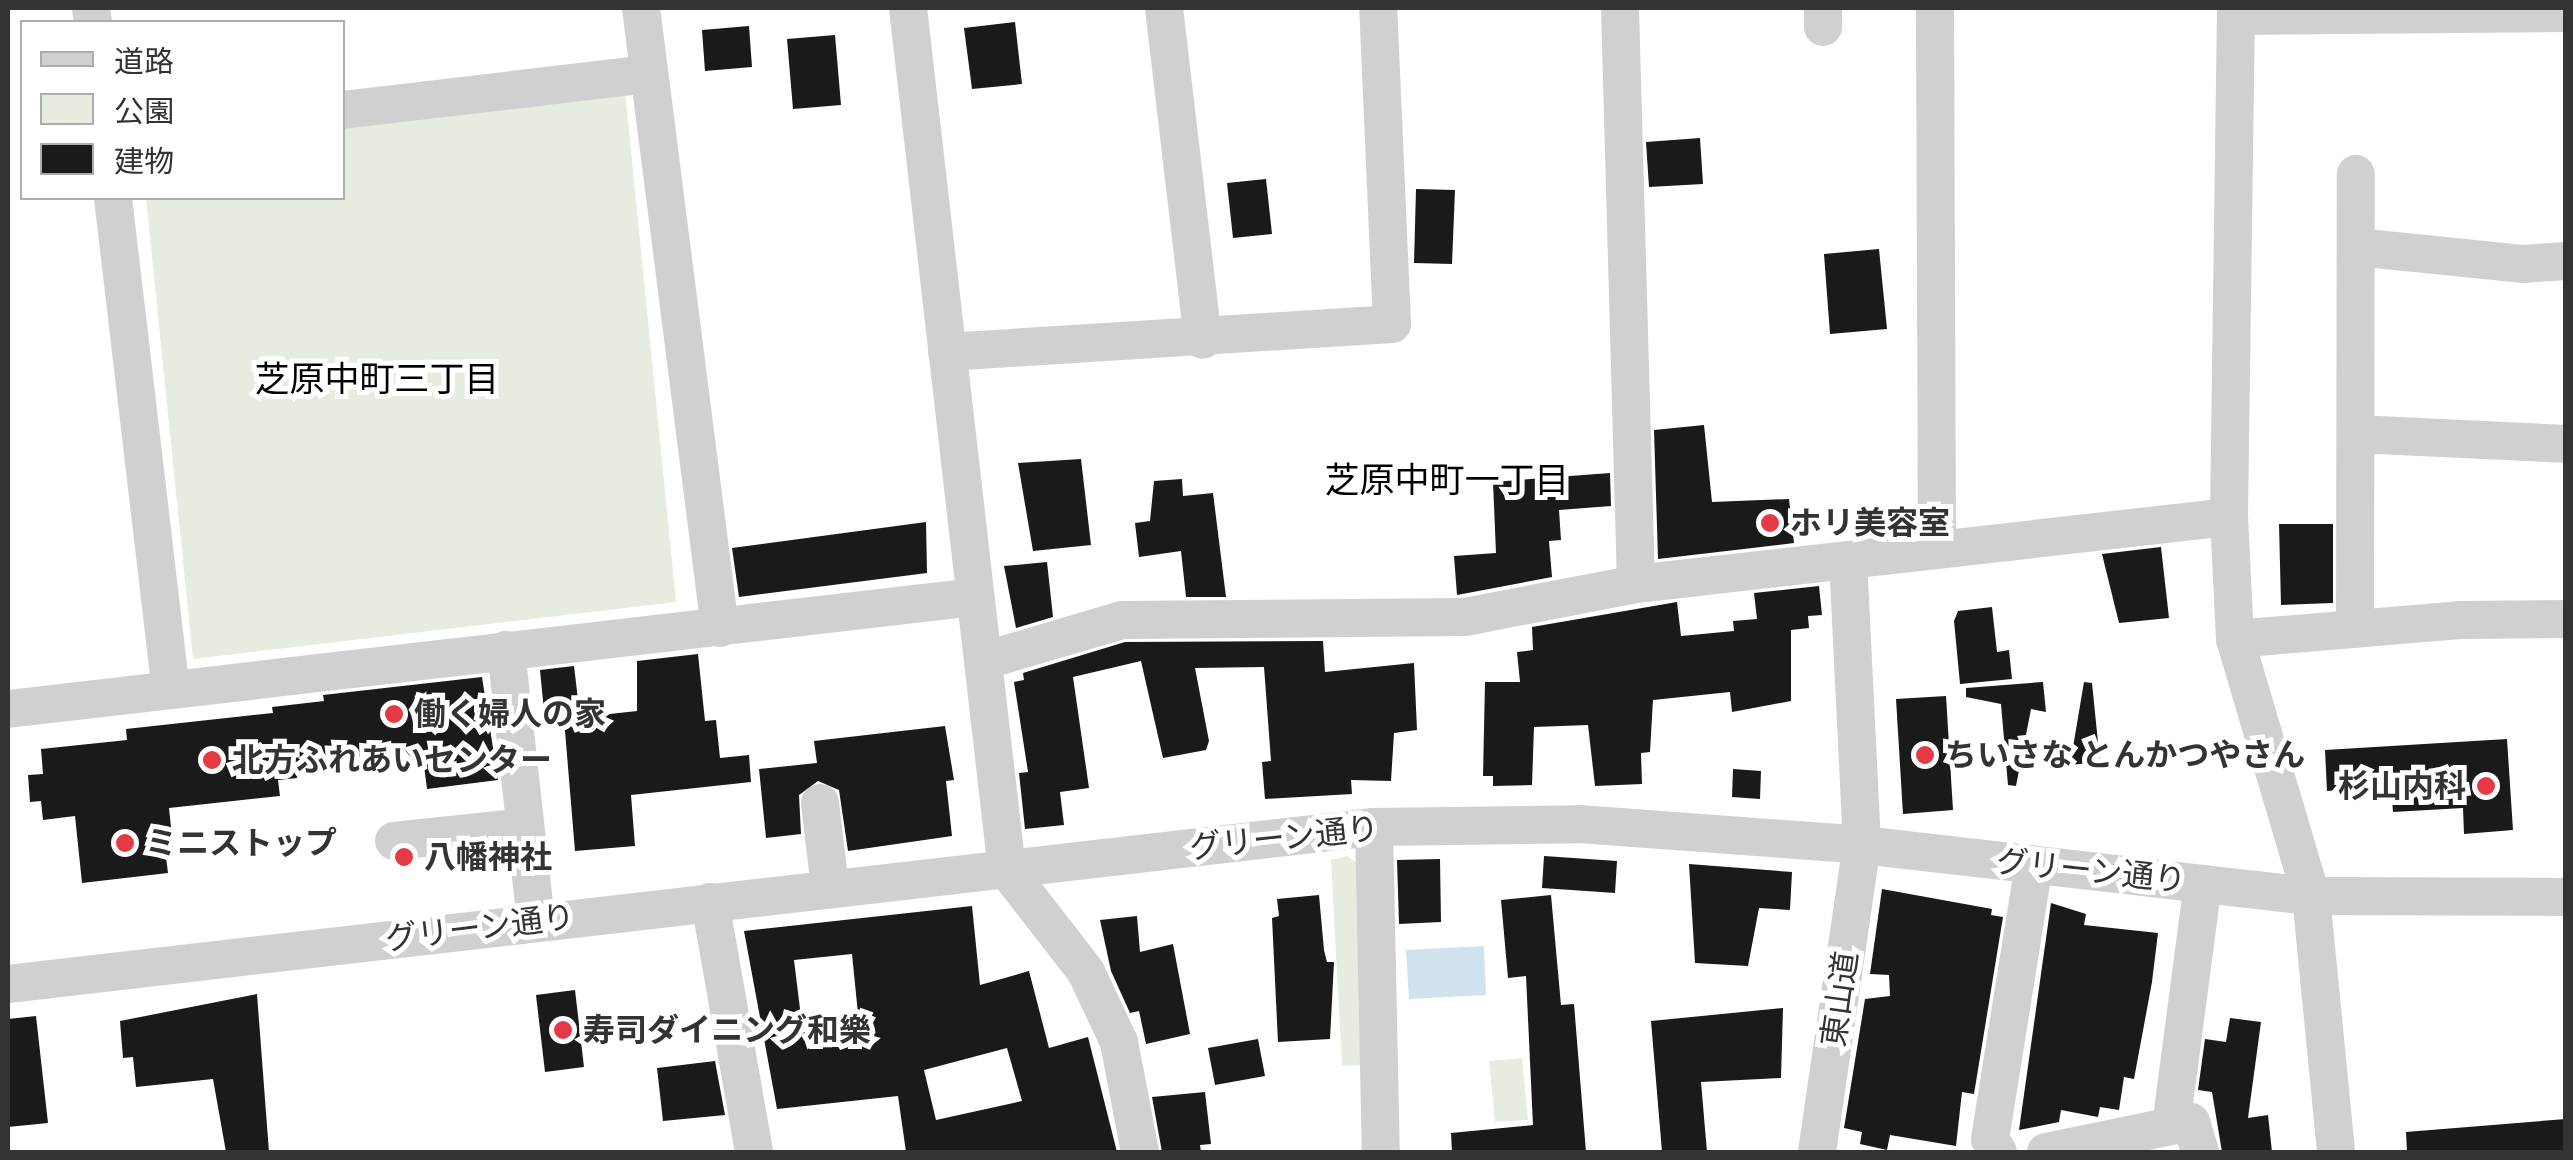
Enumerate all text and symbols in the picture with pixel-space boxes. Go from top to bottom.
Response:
legend [20,20,345,200]
text: 道路 [114,42,174,81]
text: 公園 [114,92,174,131]
text: 建物 [114,142,174,181]
district label: 芝原中町三丁目 [255,358,499,400]
district label: 芝原中町一丁目 [1325,459,1569,501]
place label: ホリ美容室 [1790,504,1950,542]
marker: ホリ美容室 [1759,512,1781,534]
place label: 働く婦人の家 [414,695,606,733]
marker: 働く婦人の家 [383,703,405,725]
place label: ちいさな とんかつやさん [1945,736,2305,774]
place label: 北方ふれあいセンター [232,741,552,779]
marker: ちいさな とんかつやさん [1914,744,1936,766]
marker: 北方ふれあいセンター [201,749,223,771]
place label: 杉山内科 [2338,767,2466,805]
marker: 杉山内科 [2475,775,2497,797]
street label: グリーン通り [1187,809,1381,867]
place label: ミニストップ [145,824,337,862]
marker: ミニストップ [114,832,136,854]
place label: 八幡神社 [424,838,552,876]
street label: グリーン通り [1994,842,2188,900]
marker: 八幡神社 [393,846,415,868]
street label: グリーン通り [382,897,578,959]
street label: 東山道 [1814,949,1866,1049]
place label: 寿司ダイニング和樂 [583,1011,871,1049]
marker: 寿司ダイニング和樂 [552,1019,574,1041]

